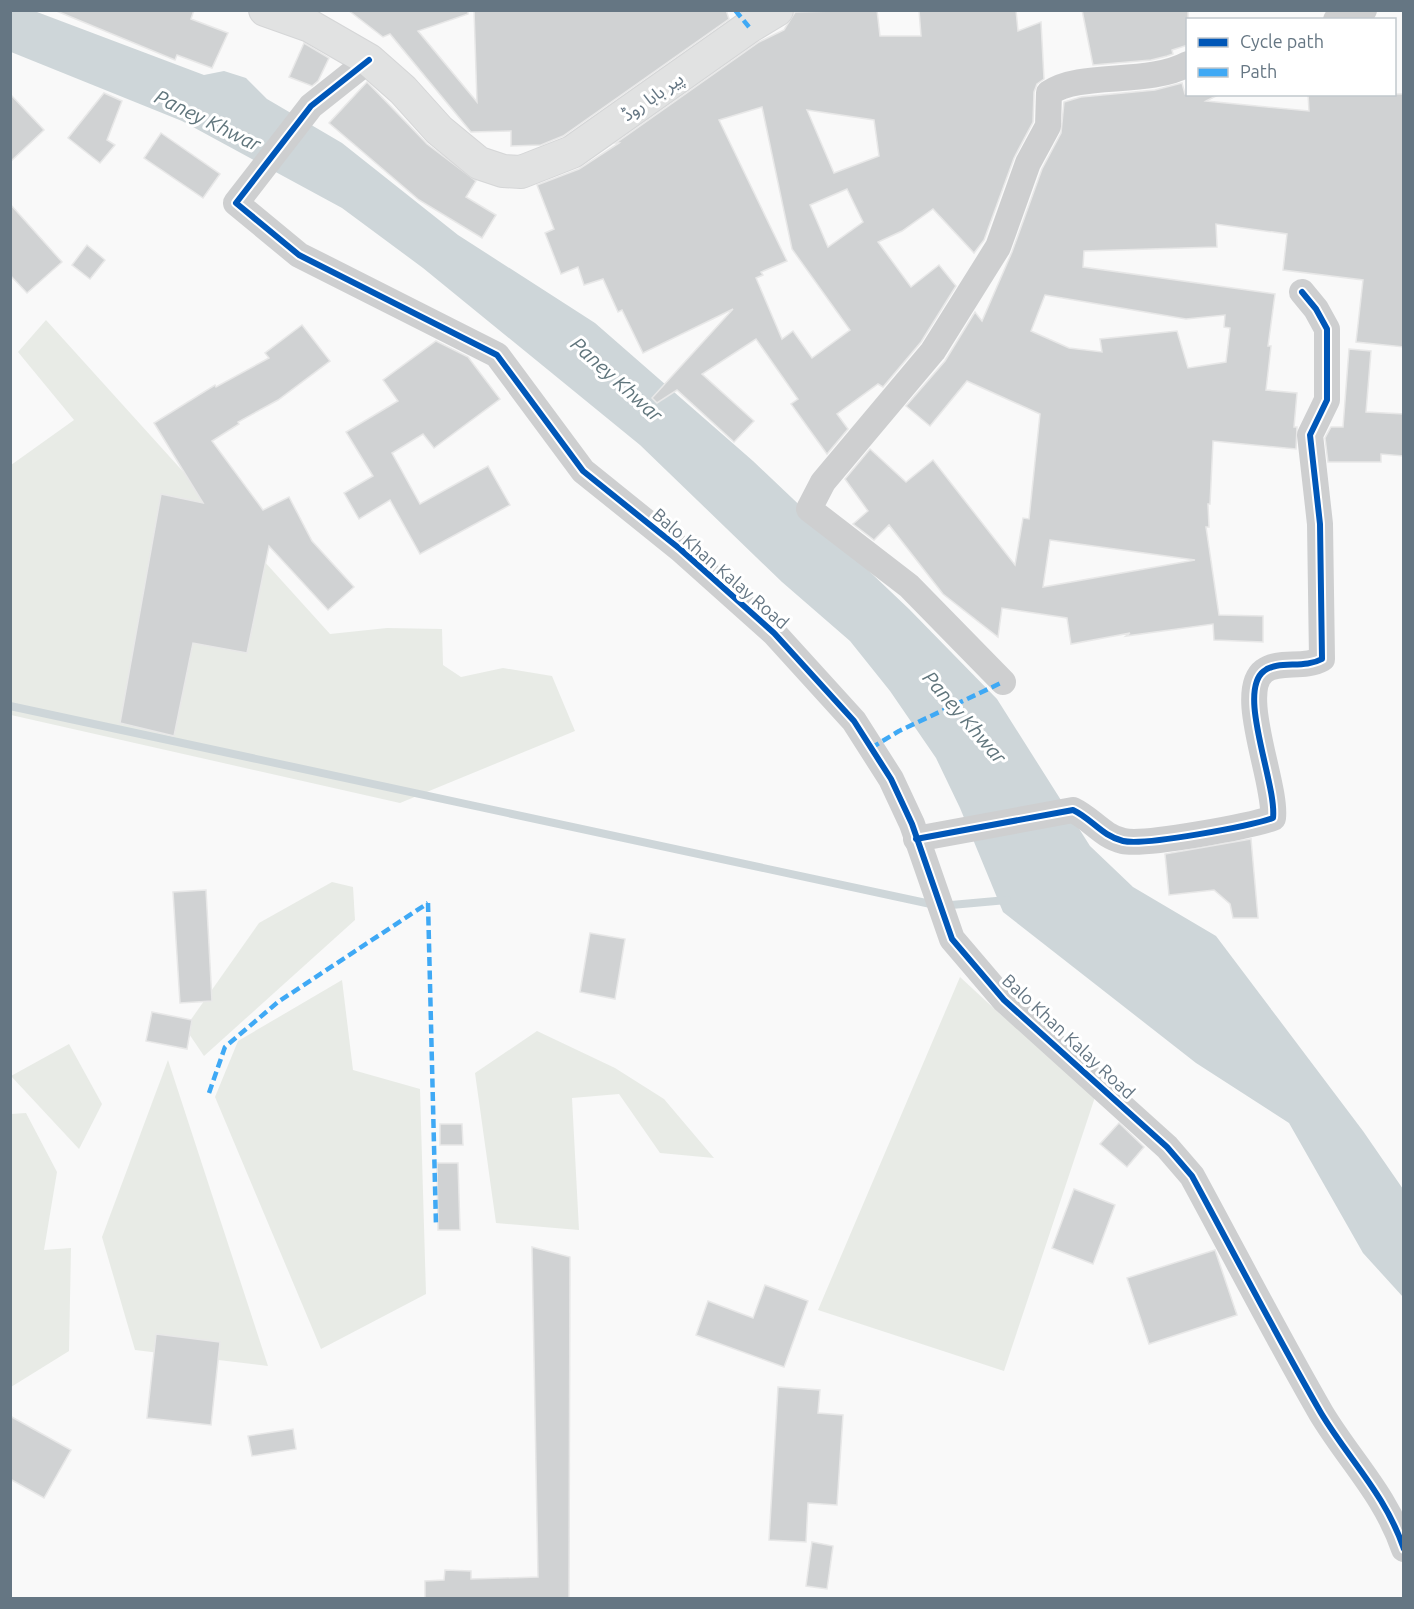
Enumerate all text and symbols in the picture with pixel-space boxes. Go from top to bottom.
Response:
legend [1186,18,1396,96]
text: Cycle path [1240,31,1324,51]
text: Path [1240,61,1277,81]
street label: پیر بابا روڈ [617,67,688,126]
water label: Paney Khwar [151,84,266,156]
water label: Paney Khwar [567,332,668,427]
street label: Balo Khan Kalay Road [649,504,793,632]
water label: Paney Khwar [919,666,1012,769]
street label: Balo Khan Kalay Road [999,970,1139,1102]

